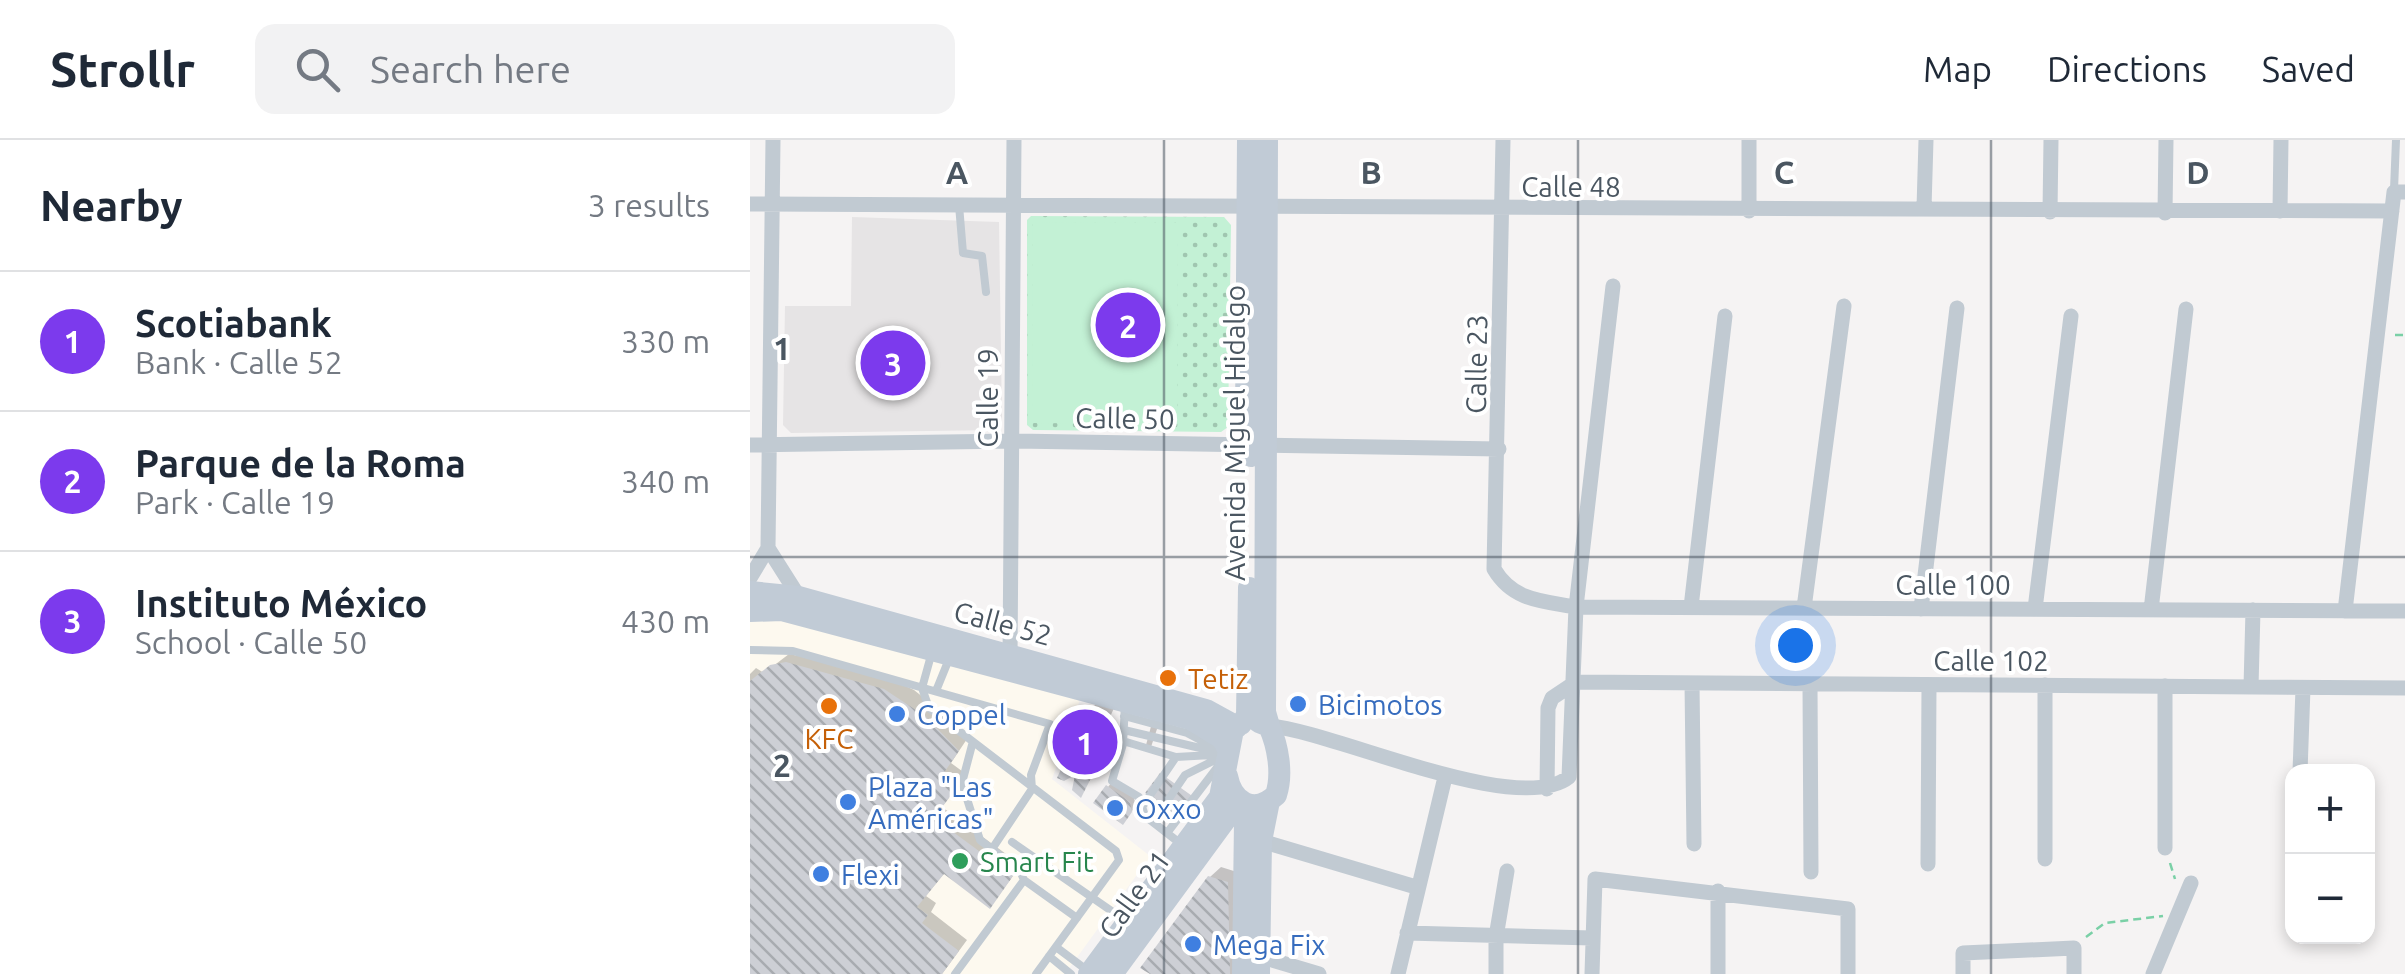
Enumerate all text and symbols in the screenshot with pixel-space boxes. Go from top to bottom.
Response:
search box [255,24,955,114]
text: Strollr [50,42,195,96]
icon: search [290,42,345,97]
text: Search here [370,48,571,90]
text: Map [1923,49,1992,89]
text: Directions [2047,49,2207,89]
text: Saved [2262,49,2355,89]
text: A [946,154,969,190]
text: B [1360,154,1382,190]
text: C [1774,154,1794,190]
text: D [2186,154,2210,190]
street label: Calle 48 [1521,171,1621,202]
text: Nearby [40,182,183,229]
text: 3 results [588,187,710,223]
street label: Avenida Miguel Hidalgo [1219,285,1250,581]
pin: 2 [1096,288,1160,362]
text: Scotiabank [135,302,332,344]
street label: Calle 23 [1460,314,1492,414]
text: 1 [63,323,82,359]
text: 330 m [621,323,710,359]
pin: 3 [860,326,926,400]
text: 1 [773,330,791,366]
text: Bank · Calle 52 [135,344,343,380]
street label: Calle 19 [972,348,1003,448]
street label: Calle 50 [1075,402,1175,434]
text: Parque de la Roma [135,442,466,484]
text: 2 [63,463,82,499]
text: 340 m [621,463,710,499]
text: Park · Calle 19 [135,484,335,520]
street label: Calle 100 [1895,569,2011,600]
text: Instituto México [135,582,428,624]
street label: Calle 52 [951,595,1055,651]
text: 3 [63,603,82,639]
text: 430 m [621,603,710,639]
your location [1770,620,1821,671]
text: School · Calle 50 [135,624,367,660]
street label: Calle 102 [1933,645,2049,676]
place label: Tetiz [1188,663,1248,694]
marker: Tetiz [1157,667,1179,689]
place label: Bicimotos [1318,689,1442,720]
marker: Bicimotos [1287,693,1309,715]
marker: KFC [818,695,840,717]
place label: Coppel [917,699,1006,730]
marker: Coppel [886,703,908,725]
pin: 1 [1052,704,1118,780]
place label: KFC [805,723,853,754]
text: 2 [773,747,791,783]
map controls [2285,764,2375,944]
button: + [2285,764,2375,854]
place label: Plaza "Las Américas" [868,771,994,834]
marker: Plaza "Las Américas" [837,791,859,813]
place label: Oxxo [1135,793,1202,824]
marker: Oxxo [1104,797,1126,819]
street label: Calle 21 [1092,845,1176,943]
place label: Smart Fit [980,846,1094,877]
marker: Smart Fit [949,850,971,872]
button: − [2285,854,2375,944]
place label: Flexi [841,859,899,890]
marker: Flexi [810,863,832,885]
place label: Mega Fix [1213,929,1325,960]
marker: Mega Fix [1182,933,1204,955]

